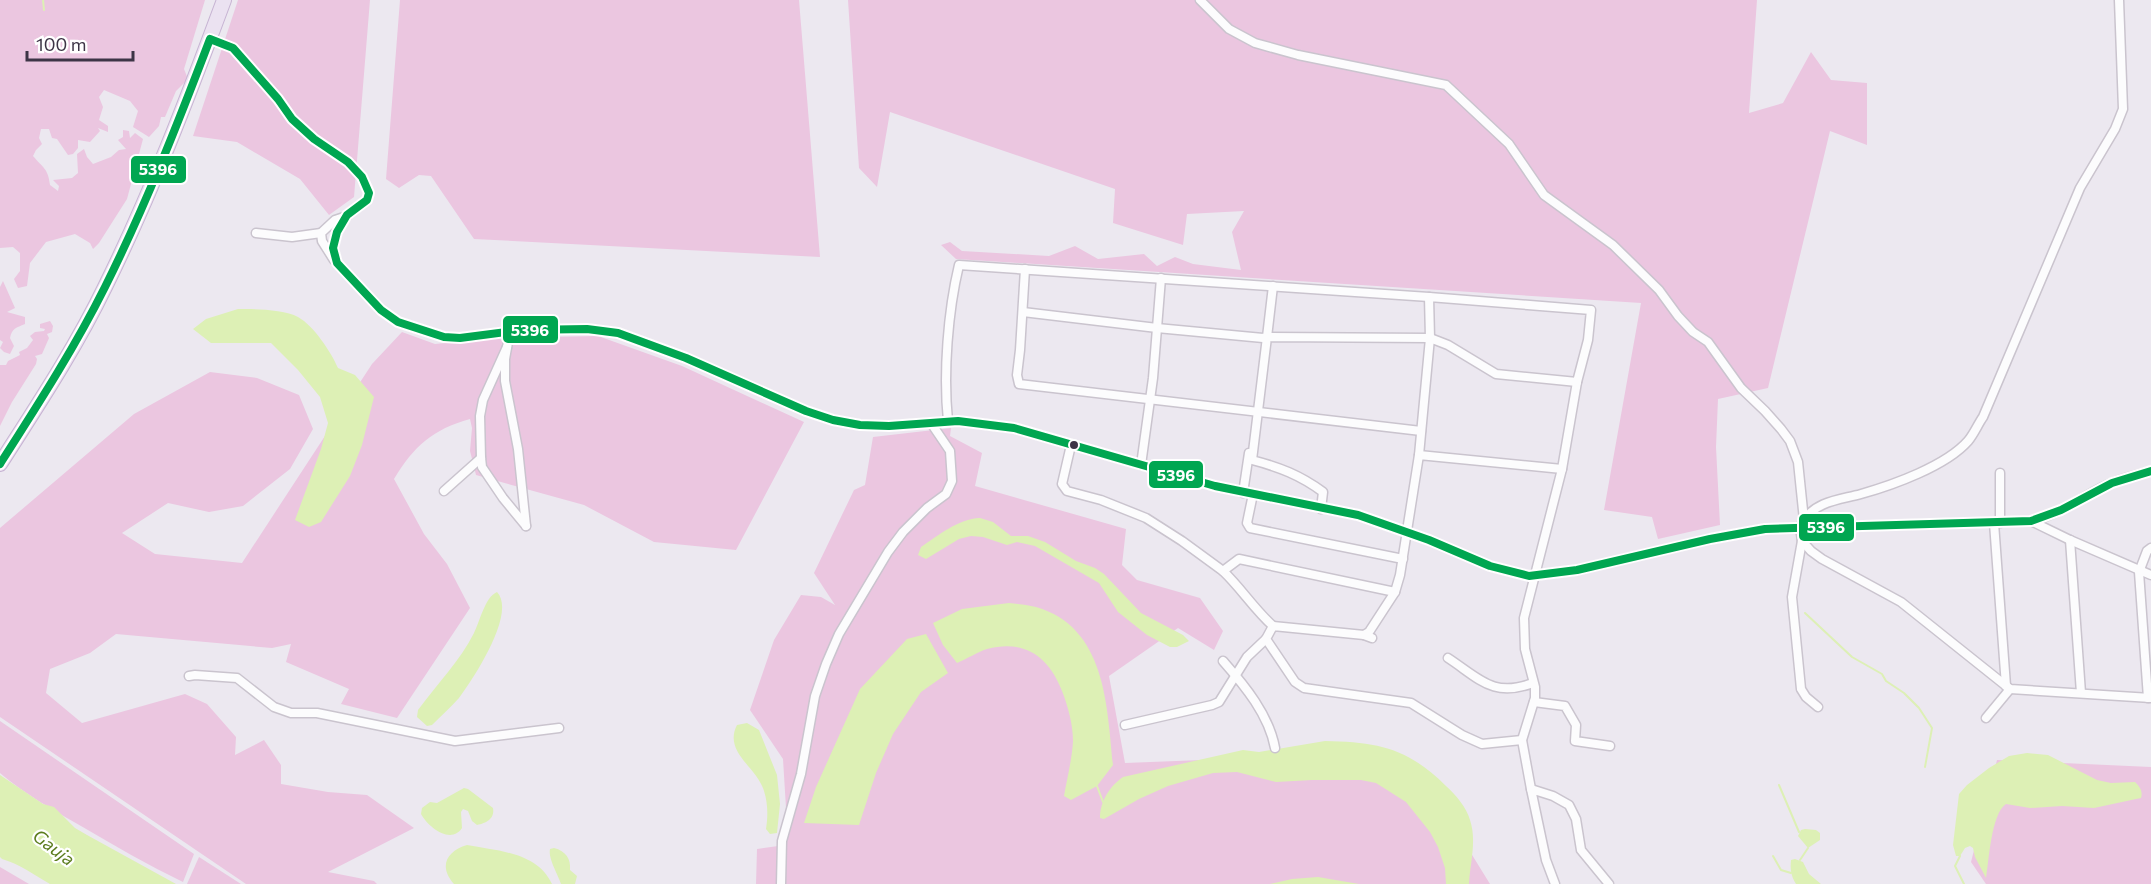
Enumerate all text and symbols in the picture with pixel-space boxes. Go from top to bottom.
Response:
scale bar [27,24,134,62]
text: 100 m [36,33,86,55]
line badge: 5396 [130,155,187,184]
text: 5396 [139,159,177,178]
line badge: 5396 [502,315,559,344]
text: 5396 [511,320,549,339]
unlabelled marker [1068,439,1080,451]
line badge: 5396 [1148,460,1204,489]
text: 5396 [1157,465,1195,484]
line badge: 5396 [1798,513,1855,542]
text: 5396 [1807,517,1845,536]
water label: Gauja [29,824,79,870]

